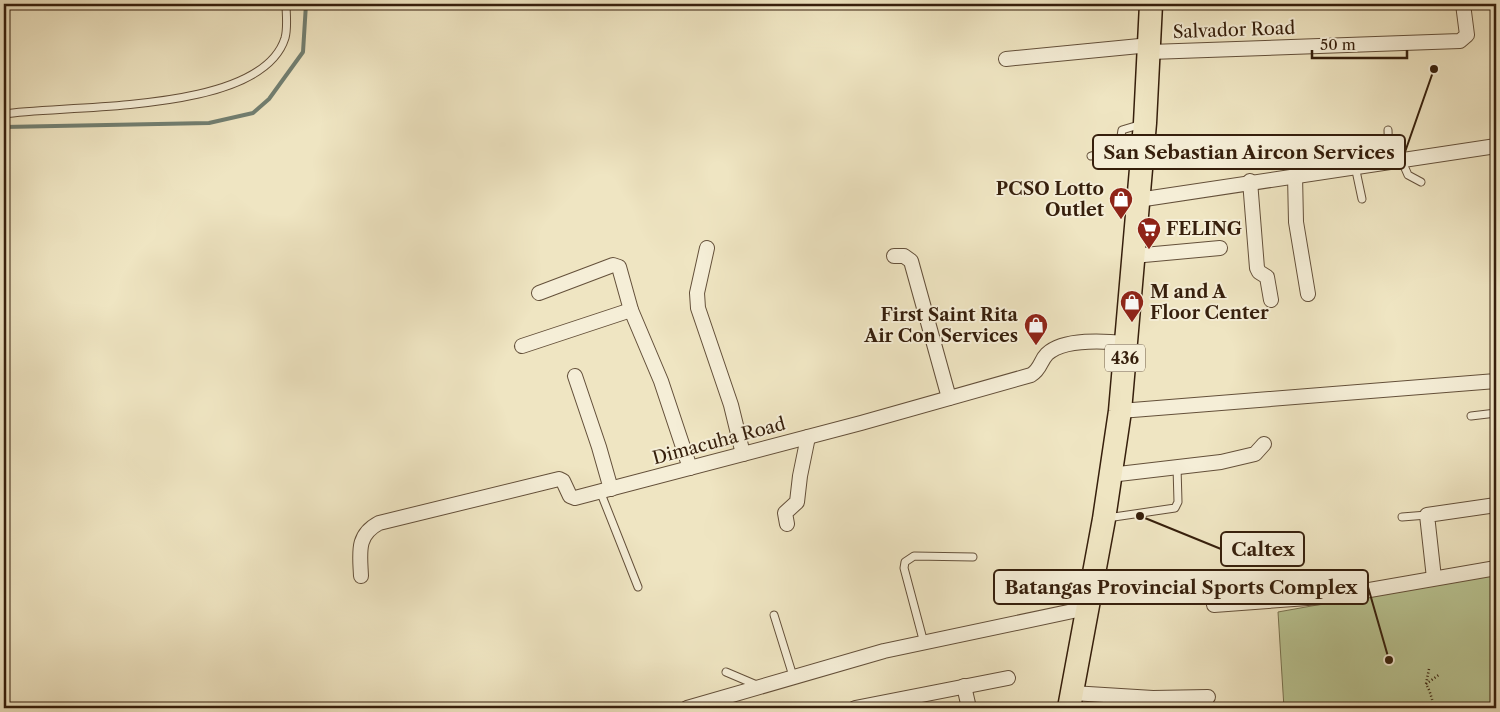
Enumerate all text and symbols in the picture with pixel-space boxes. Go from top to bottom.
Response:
street label: Salvador Road [1172,17,1296,43]
scale bar [1312,28,1408,60]
text: 50 m [1320,35,1356,54]
callout: San Sebastian Aircon Services [1093,135,1405,169]
text: San Sebastian Aircon Services [1103,141,1395,164]
place label: PCSO Lotto Outlet [996,178,1105,221]
shop icon: PCSO Lotto Outlet [1108,186,1134,220]
supermarket icon: FELING [1136,216,1162,250]
place label: FELING [1166,218,1242,240]
place label: M and A Floor Center [1150,281,1269,324]
shop icon: M and A Floor Center [1119,289,1145,323]
place label: First Saint Rita Air Con Services [863,304,1019,347]
shop icon: First Saint Rita Air Con Services [1023,312,1049,346]
road number: 436 [1105,344,1145,372]
street label: Dimacuha Road [650,413,788,469]
callout: Caltex [1221,532,1304,566]
text: Caltex [1231,538,1295,561]
callout: Batangas Provincial Sports Complex [994,570,1368,604]
text: Batangas Provincial Sports Complex [1004,576,1358,599]

